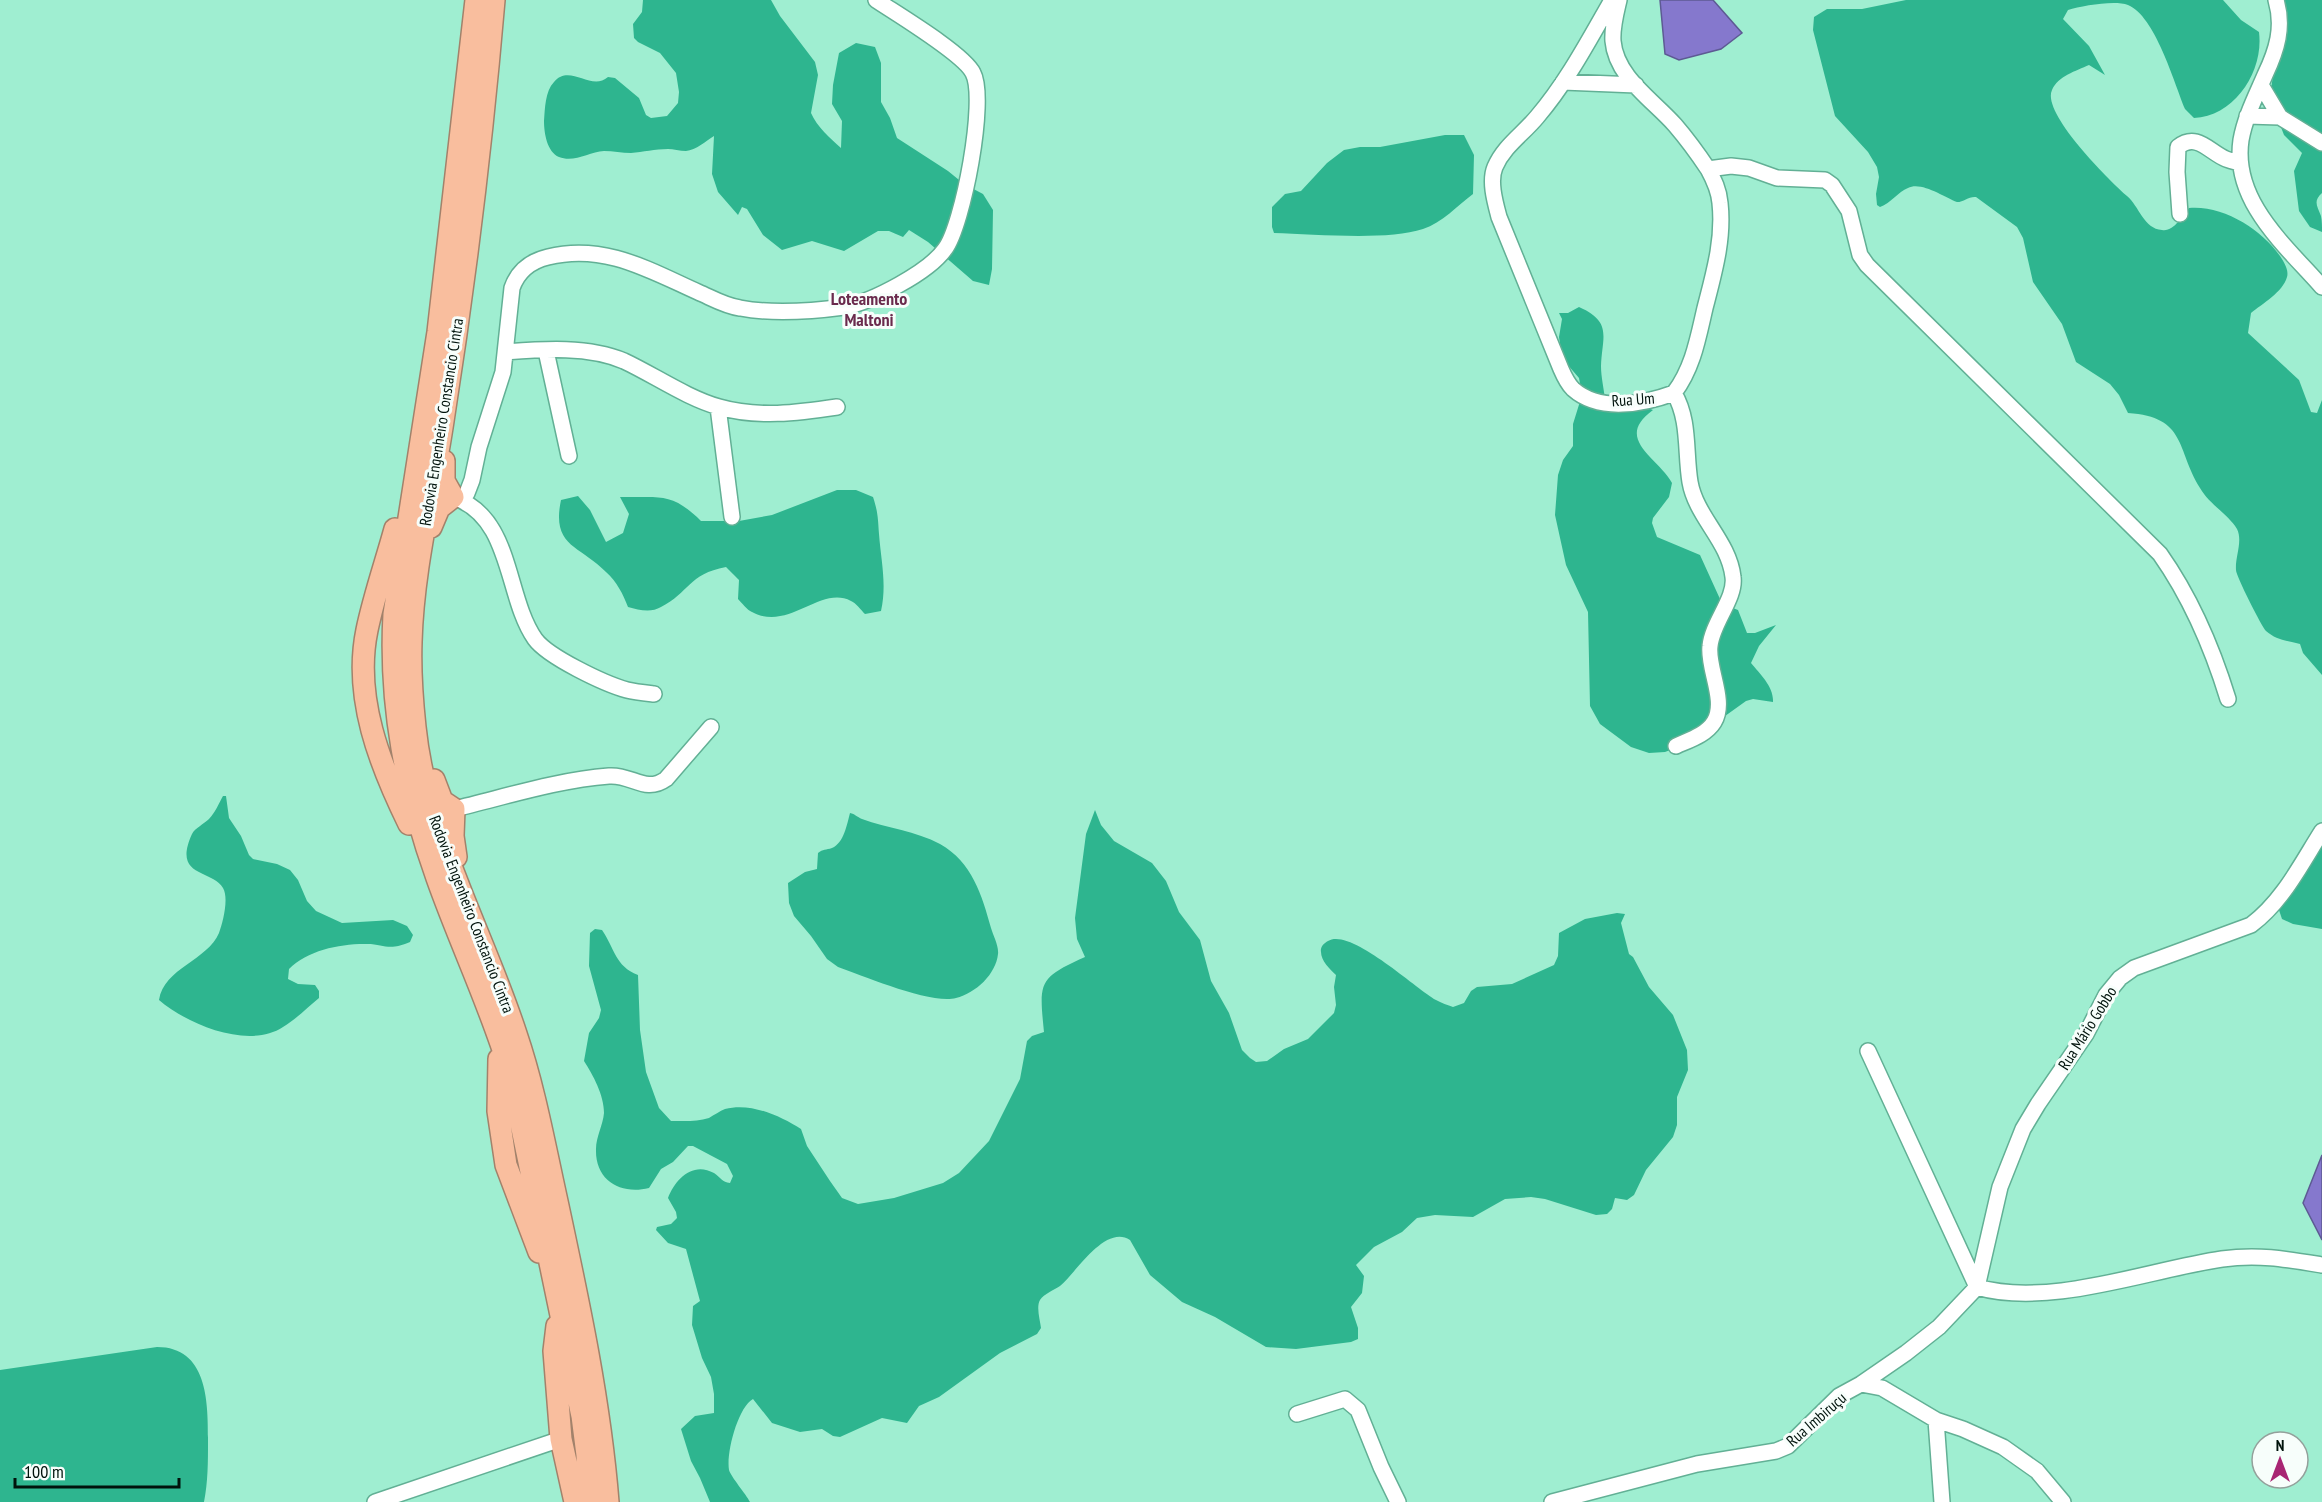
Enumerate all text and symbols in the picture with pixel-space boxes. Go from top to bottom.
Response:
district label: Loteamento Maltoni [831,287,907,331]
street label: Rodovia Engenheiro Constancio Cintra [415,317,467,527]
street label: Rua Um [1611,388,1655,410]
street label: Rodovia Engenheiro Constancio Cintra [425,812,519,1016]
street label: Rua Mário Gobbo [2053,982,2121,1073]
street label: Rua Imbiruçu [1782,1387,1850,1450]
north arrow [2250,1430,2310,1490]
text: N [2276,1435,2284,1455]
scale bar [15,1451,178,1489]
text: 100 m [24,1460,64,1483]

